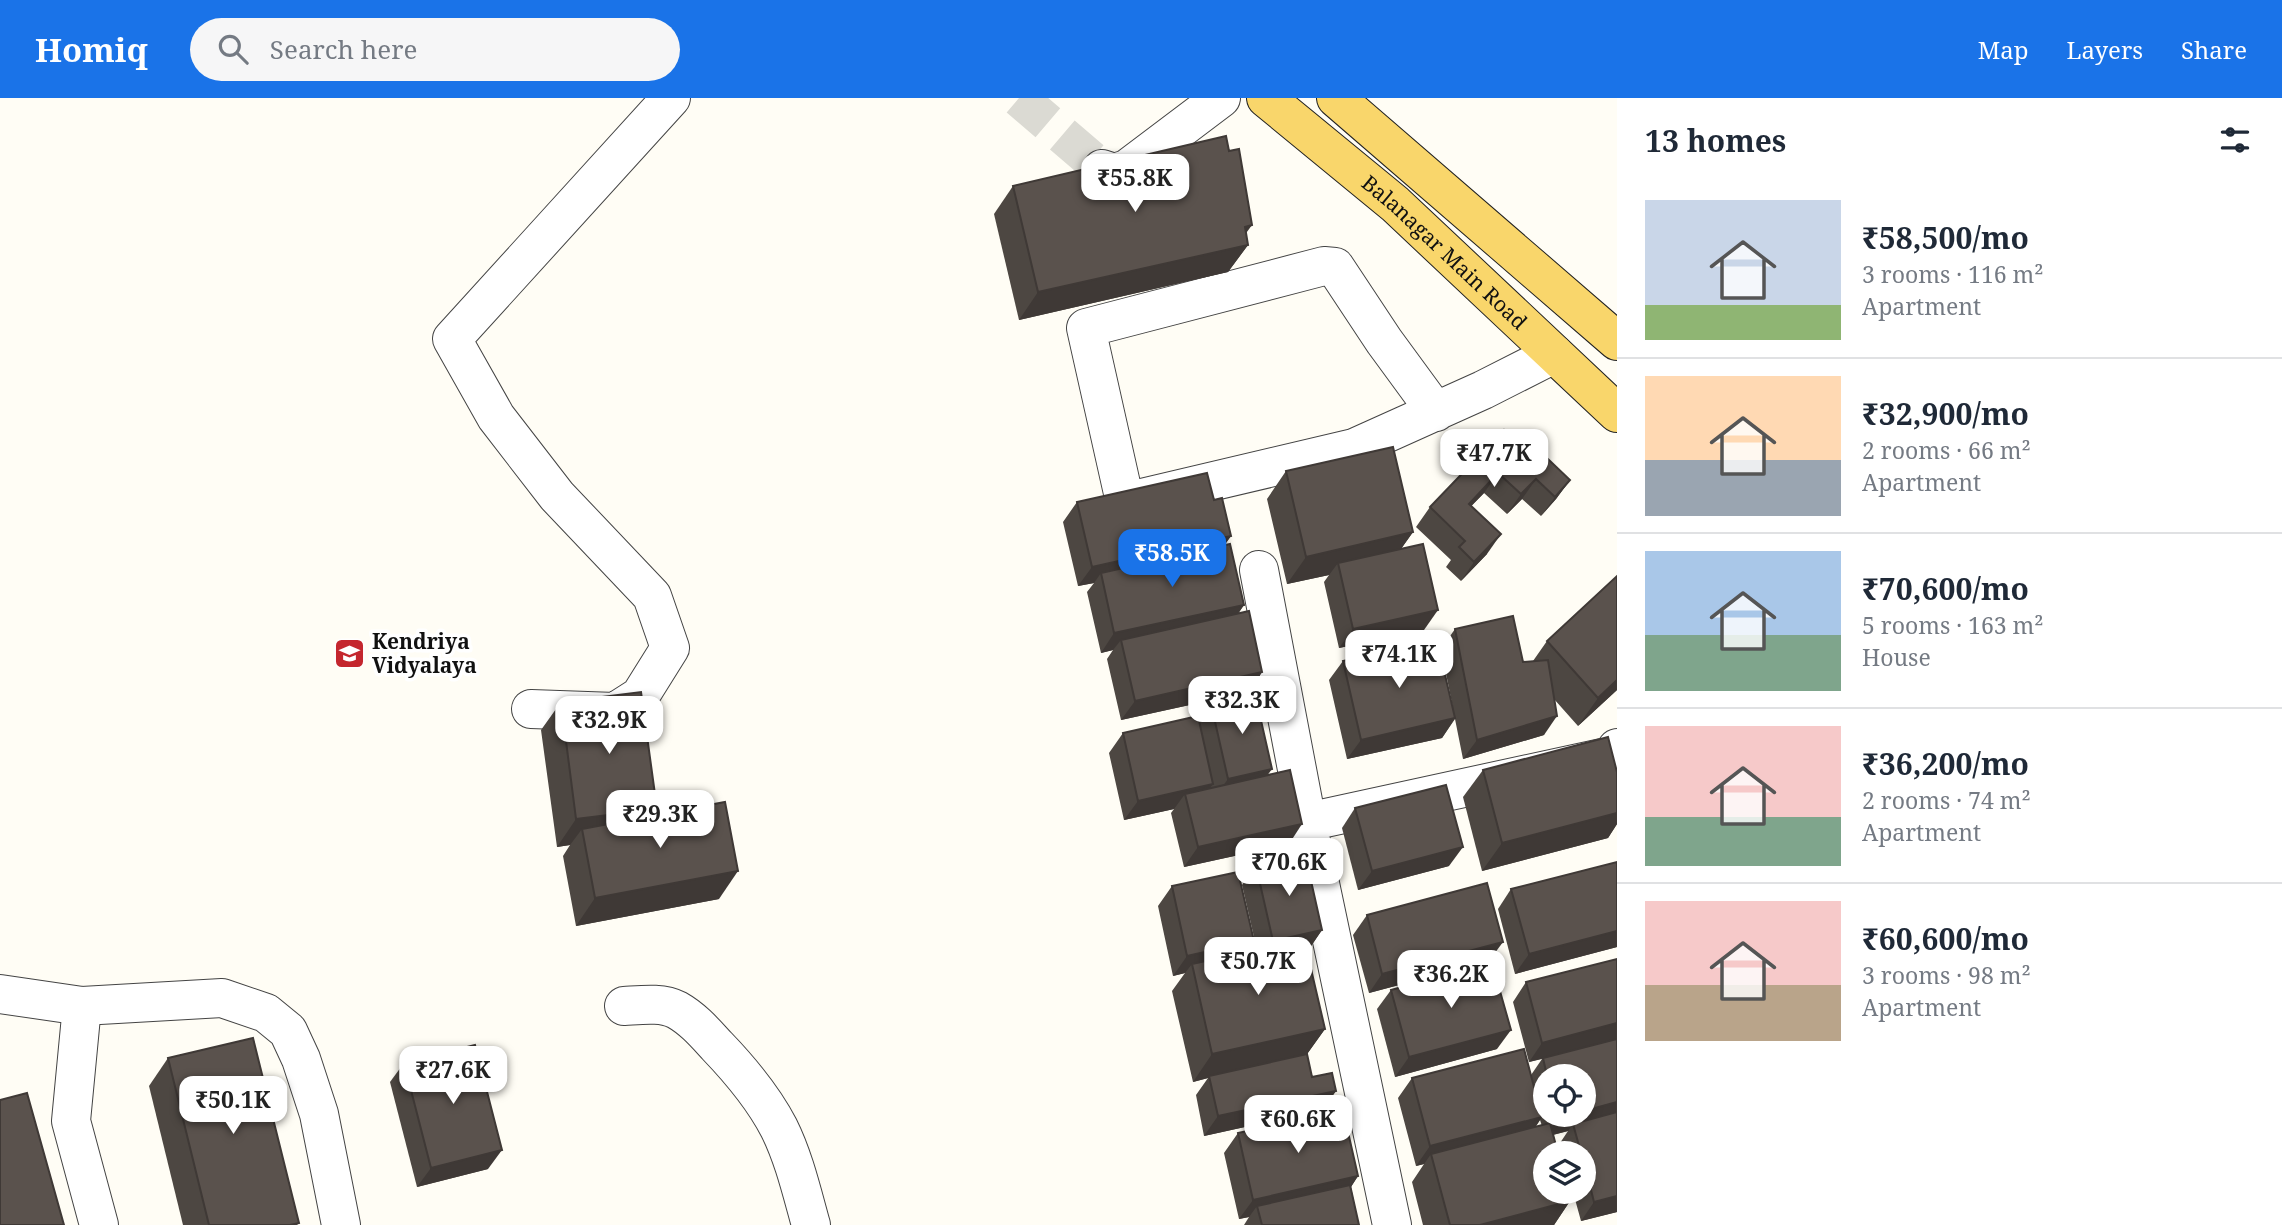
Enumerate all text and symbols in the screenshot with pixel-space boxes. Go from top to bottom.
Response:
search box [190,18,680,81]
text: Homiq [35,27,148,72]
icon: search [214,30,252,68]
text: Search here [270,31,417,67]
text: Map [1978,33,2029,66]
text: Layers [2067,33,2143,66]
text: Share [2181,33,2247,66]
text: 13 homes [1645,120,1786,161]
icon: filters [2216,121,2254,159]
pin: ₹55.8K [1078,155,1192,214]
text: ₹55.8K [1097,161,1173,193]
street label: Balanagar Main Road [1356,169,1533,336]
text: ₹58,500/mo [1862,217,2029,258]
icon: home [1701,228,1785,312]
text: 3 rooms · 116 m² [1862,258,2044,290]
text: Apartment [1862,290,1981,322]
text: ₹32,900/mo [1862,393,2029,434]
icon: home [1701,404,1785,488]
pin: ₹47.7K [1437,430,1551,489]
text: 2 rooms · 66 m² [1862,434,2031,466]
text: ₹47.7K [1456,436,1532,468]
text: Apartment [1862,466,1981,498]
pin: ₹58.5K [1115,530,1229,589]
text: ₹58.5K [1134,536,1210,568]
text: ₹70,600/mo [1862,568,2029,609]
icon: home [1701,579,1785,663]
text: 5 rooms · 163 m² [1862,609,2044,641]
place label: Kendriya Vidyalaya [372,627,477,679]
pin: ₹74.1K [1342,630,1456,690]
school or university icon: Kendriya Vidyalaya [332,636,366,670]
text: ₹74.1K [1361,637,1437,669]
text: House [1862,641,1931,673]
pin: ₹32.3K [1185,676,1299,736]
text: ₹32.3K [1204,683,1280,715]
pin: ₹32.9K [552,696,666,756]
text: ₹32.9K [571,703,647,735]
text: ₹36,200/mo [1862,743,2029,784]
icon: home [1701,754,1785,838]
text: 2 rooms · 74 m² [1862,784,2031,816]
pin: ₹29.3K [603,790,717,850]
text: ₹29.3K [622,797,698,829]
text: Apartment [1862,816,1981,848]
pin: ₹70.6K [1232,838,1346,898]
text: ₹70.6K [1251,845,1327,877]
text: ₹60,600/mo [1862,918,2029,959]
icon: home [1701,929,1785,1013]
pin: ₹50.7K [1201,937,1315,997]
text: ₹50.7K [1220,944,1296,976]
pin: ₹36.2K [1394,950,1508,1010]
text: ₹36.2K [1413,957,1489,989]
text: 3 rooms · 98 m² [1862,959,2031,991]
text: Apartment [1862,991,1981,1023]
pin: ₹27.6K [396,1046,510,1106]
text: ₹27.6K [415,1053,491,1085]
map controls [1533,1064,1596,1204]
button: locate [1533,1064,1596,1127]
pin: ₹50.1K [176,1076,290,1136]
text: ₹50.1K [195,1083,271,1115]
pin: ₹60.6K [1241,1096,1355,1155]
text: ₹60.6K [1260,1102,1336,1134]
button: layers [1533,1141,1596,1204]

